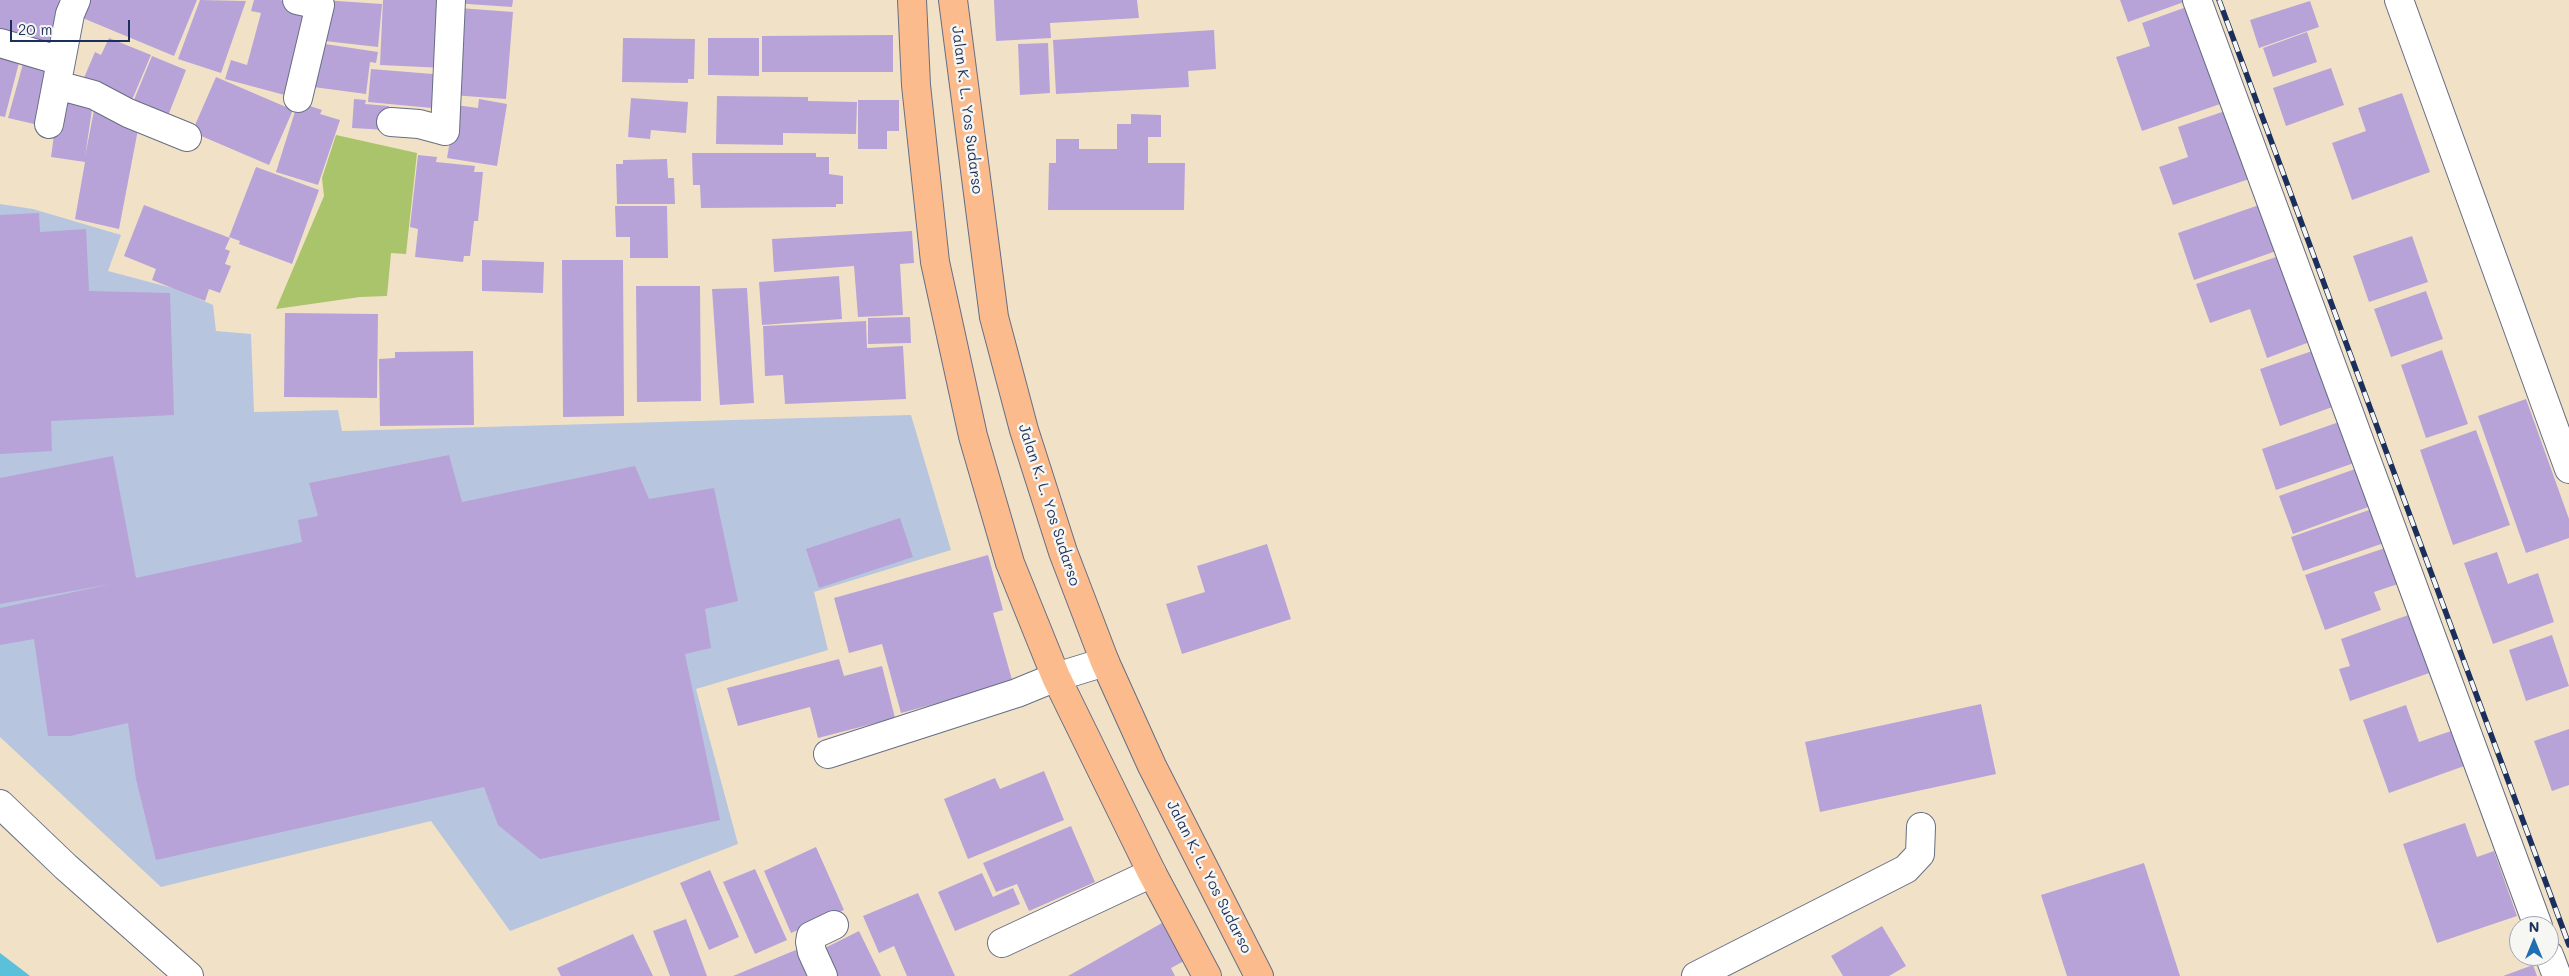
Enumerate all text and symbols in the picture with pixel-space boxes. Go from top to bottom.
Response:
scale bar [12,10,132,42]
text: 20 m [18,19,52,39]
street label: Jalan K. L. Yos Sudarso [948,25,986,195]
street label: Jalan K. L. Yos Sudarso [1014,422,1084,588]
street label: Jalan K. L. Yos Sudarso [1163,797,1255,957]
north arrow [2509,916,2559,966]
text: N [2529,917,2539,936]

